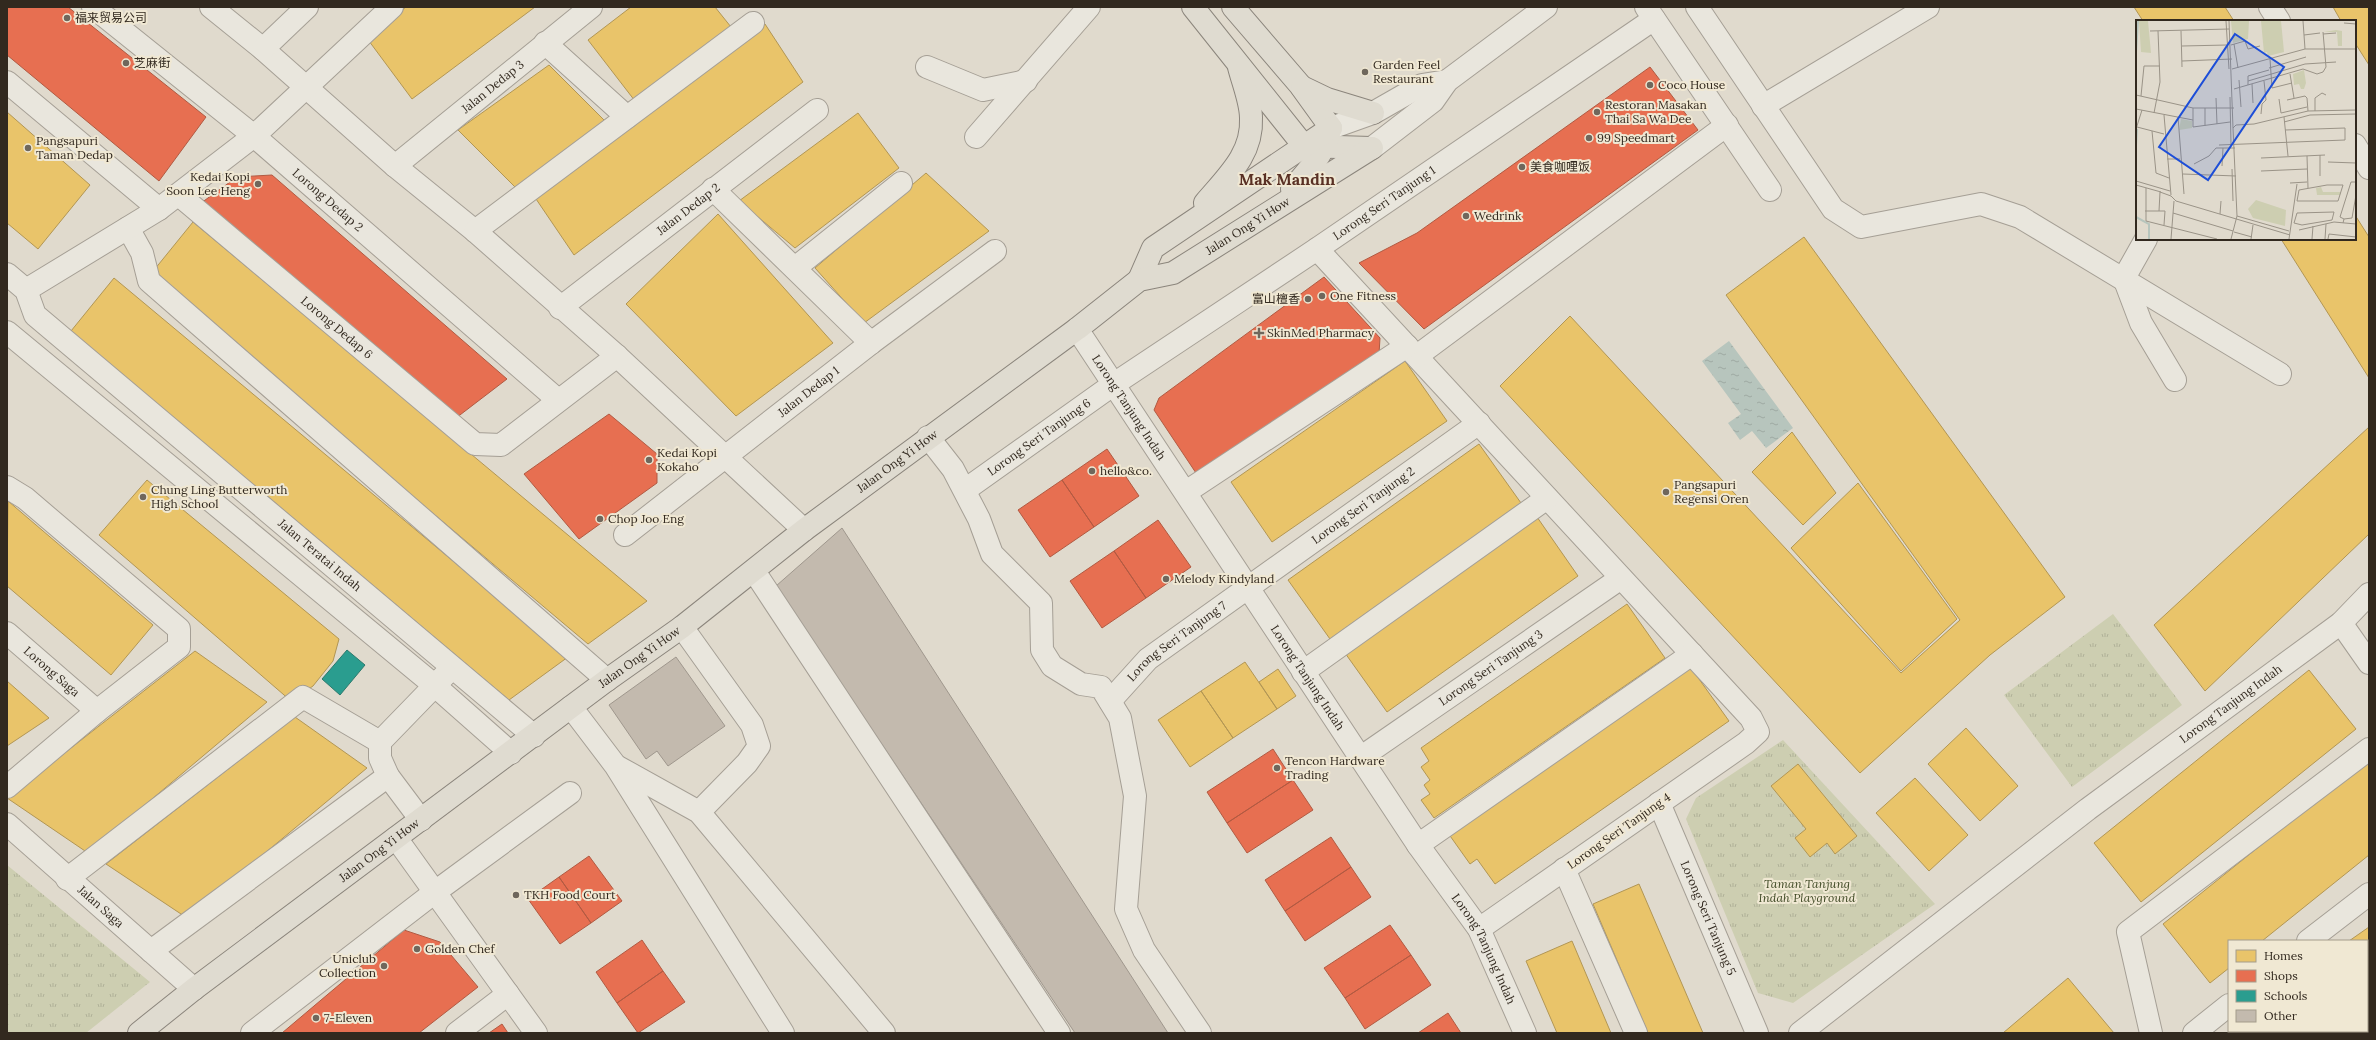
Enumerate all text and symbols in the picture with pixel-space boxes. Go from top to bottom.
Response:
place label: 福来贸易公司 [75,10,147,25]
marker: 福来贸易公司 [62,13,72,23]
inset map [2136,20,2356,240]
place label: 芝麻街 [134,55,170,70]
street label: Jalan Dedap 3 [457,56,527,117]
place label: Garden Feel Restaurant [1373,57,1440,86]
marker: 芝麻街 [121,58,131,68]
marker: Garden Feel Restaurant [1360,67,1370,77]
place label: Coco House [1658,77,1726,92]
marker: Coco House [1645,80,1655,90]
place label: Restoran Masakan Thai Sa Wa Dee [1605,97,1707,126]
marker: Restoran Masakan Thai Sa Wa Dee [1592,107,1602,117]
place label: 99 Speedmart [1597,130,1675,145]
place label: Pangsapuri Taman Dedap [36,133,113,162]
marker: 99 Speedmart [1584,133,1594,143]
marker: Pangsapuri Taman Dedap [23,143,33,153]
place label: 美食咖哩饭 [1530,159,1590,174]
street label: Lorong Seri Tanjung 1 [1330,162,1438,243]
marker: 美食咖哩饭 [1517,162,1527,172]
street label: Lorong Dedap 2 [290,165,367,234]
place label: Kedai Kopi Soon Lee Heng [166,169,250,198]
district label: Mak Mandin [1239,169,1335,189]
marker: Kedai Kopi Soon Lee Heng [253,179,263,189]
street label: Jalan Dedap 2 [653,180,723,238]
street label: Jalan Ong Yi How [1202,193,1293,258]
place label: Wedrink [1474,208,1522,223]
marker: Wedrink [1461,211,1471,221]
place label: One Fitness [1330,288,1397,303]
place label: 富山檀香 [1252,291,1300,306]
marker: One Fitness [1317,291,1327,301]
street label: Lorong Dedap 6 [298,293,376,362]
marker: 富山檀香 [1303,294,1313,304]
place label: SkinMed Pharmacy [1267,325,1375,340]
marker: SkinMed Pharmacy [1254,328,1264,338]
street label: Lorong Tanjung Indah [1089,352,1169,463]
street label: Jalan Dedap 1 [774,363,842,421]
street label: Lorong Seri Tanjung 6 [984,395,1094,479]
street label: Jalan Ong Yi How [853,426,941,496]
place label: Kedai Kopi Kokaho [657,445,717,474]
marker: Kedai Kopi Kokaho [644,455,654,465]
place label: hello&co. [1100,463,1152,478]
street label: Lorong Seri Tanjung 2 [1309,463,1417,547]
marker: hello&co. [1087,466,1097,476]
place label: Pangsapuri Regensi Oren [1674,477,1749,506]
place label: Chung Ling Butterworth High School [151,482,288,511]
marker: Pangsapuri Regensi Oren [1661,487,1671,497]
marker: Chung Ling Butterworth High School [138,492,148,502]
place label: Chop Joo Eng [608,511,684,526]
marker: Chop Joo Eng [595,514,605,524]
street label: Jalan Teratai Indah [275,515,365,594]
place label: Melody Kindyland [1174,571,1274,586]
marker: Melody Kindyland [1161,574,1171,584]
street label: Lorong Seri Tanjung 7 [1123,597,1229,684]
street label: Jalan Ong Yi How [595,622,683,691]
street label: Lorong Tanjung Indah [1268,622,1348,733]
street label: Lorong Seri Tanjung 3 [1436,626,1546,708]
street label: Lorong Saga [21,643,83,700]
street label: Lorong Tanjung Indah [2176,661,2285,746]
place label: Tencon Hardware Trading [1285,753,1385,782]
marker: Tencon Hardware Trading [1272,763,1282,773]
street label: Lorong Seri Tanjung 4 [1564,789,1674,872]
street label: Jalan Ong Yi How [335,815,423,885]
street label: Lorong Seri Tanjung 5 [1677,858,1739,977]
park label: Taman Tanjung Indah Playground [1759,876,1856,905]
street label: Jalan Saga [74,881,127,931]
place label: TKH Food Court [524,887,616,902]
marker: TKH Food Court [511,890,521,900]
street label: Lorong Tanjung Indah [1449,890,1519,1006]
legend [2228,940,2368,1032]
place label: Golden Chef [425,941,496,956]
marker: Golden Chef [412,944,422,954]
text: Homes [2264,948,2303,963]
place label: Uniclub Collection [319,951,376,980]
marker: Uniclub Collection [379,961,389,971]
text: Shops [2264,968,2298,983]
text: Schools [2264,988,2308,1003]
text: Other [2264,1008,2298,1023]
place label: 7-Eleven [324,1010,372,1025]
marker: 7-Eleven [311,1013,321,1023]

